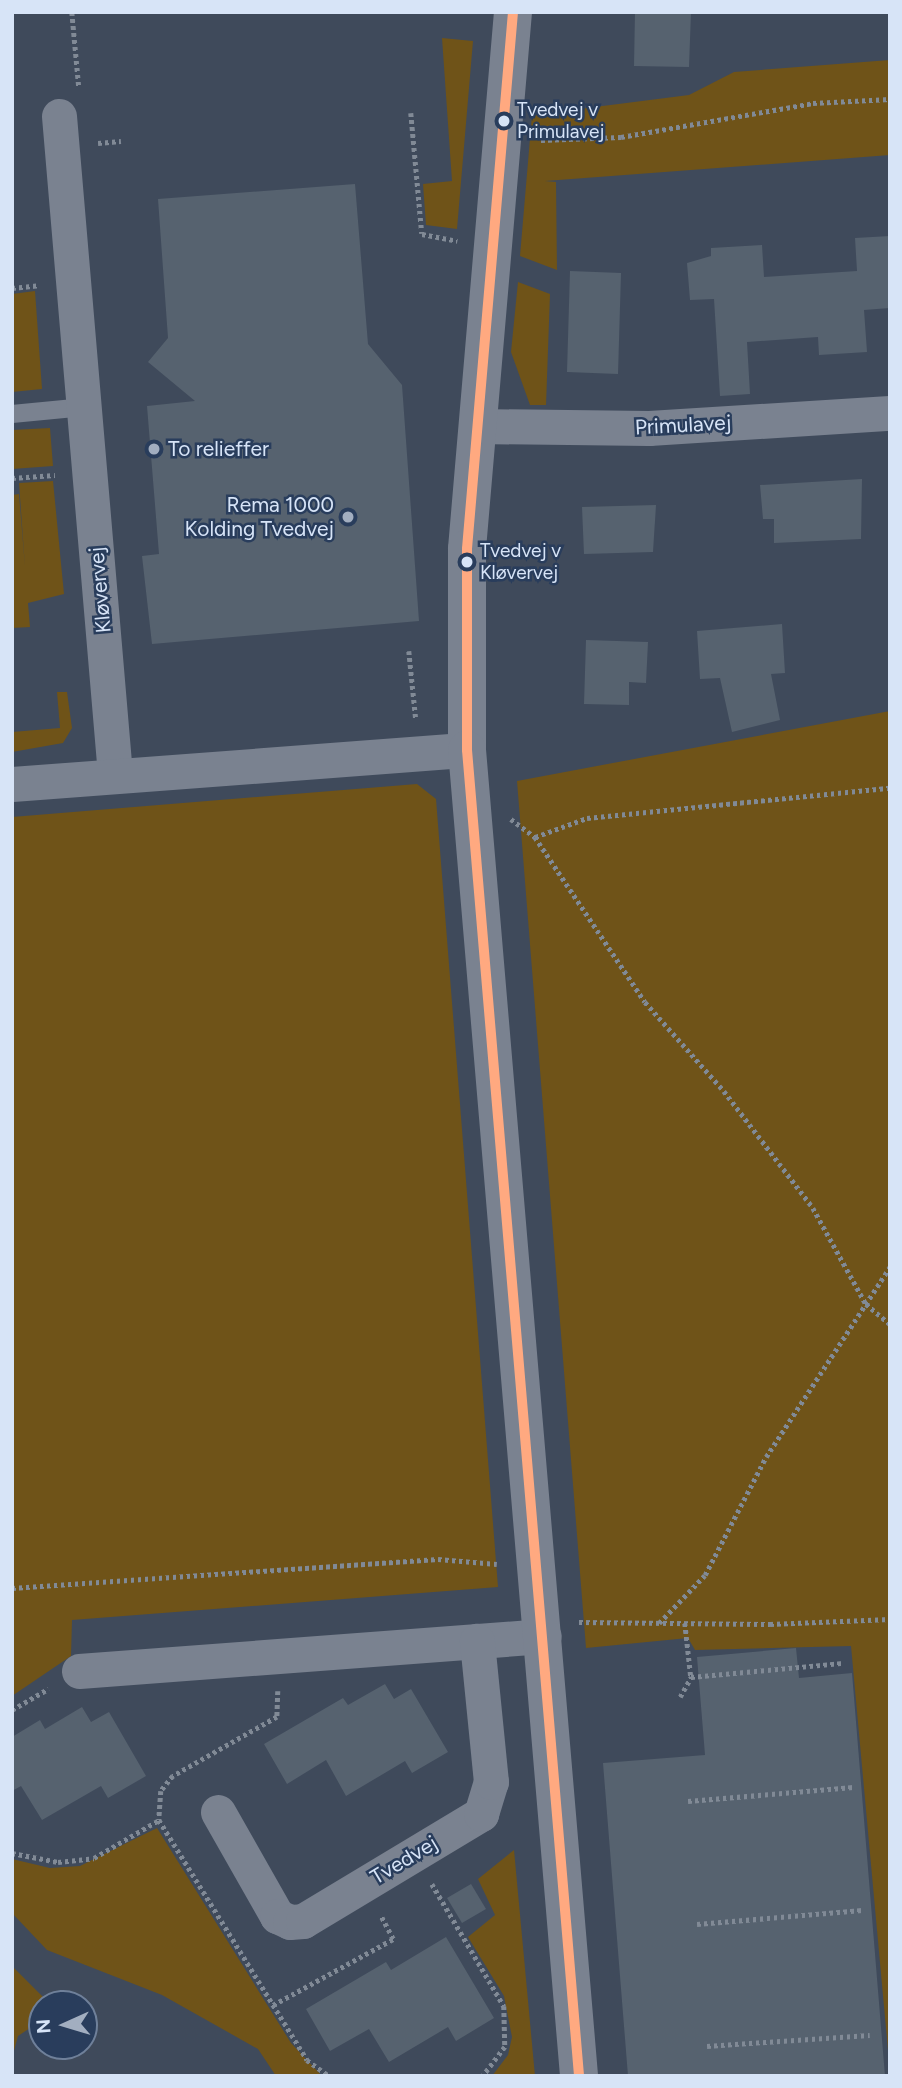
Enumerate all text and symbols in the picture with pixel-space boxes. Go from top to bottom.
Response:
place label: Tvedvej v Primulavej [517,99,604,143]
marker: Tvedvej v Primulavej [497,114,511,128]
street label: Primulavej [634,410,732,440]
place label: To relieffer [168,436,269,462]
marker: To relieffer [146,441,162,457]
place label: Rema 1000 Kolding Tvedvej [185,492,334,542]
marker: Rema 1000 Kolding Tvedvej [340,509,356,525]
place label: Tvedvej v Kløvervej [480,540,561,584]
street label: Kløvervej [84,546,116,634]
marker: Tvedvej v Kløvervej [460,555,474,569]
street label: Tvedvej [366,1830,442,1890]
north arrow [28,1990,98,2060]
text: N [32,2018,56,2034]

